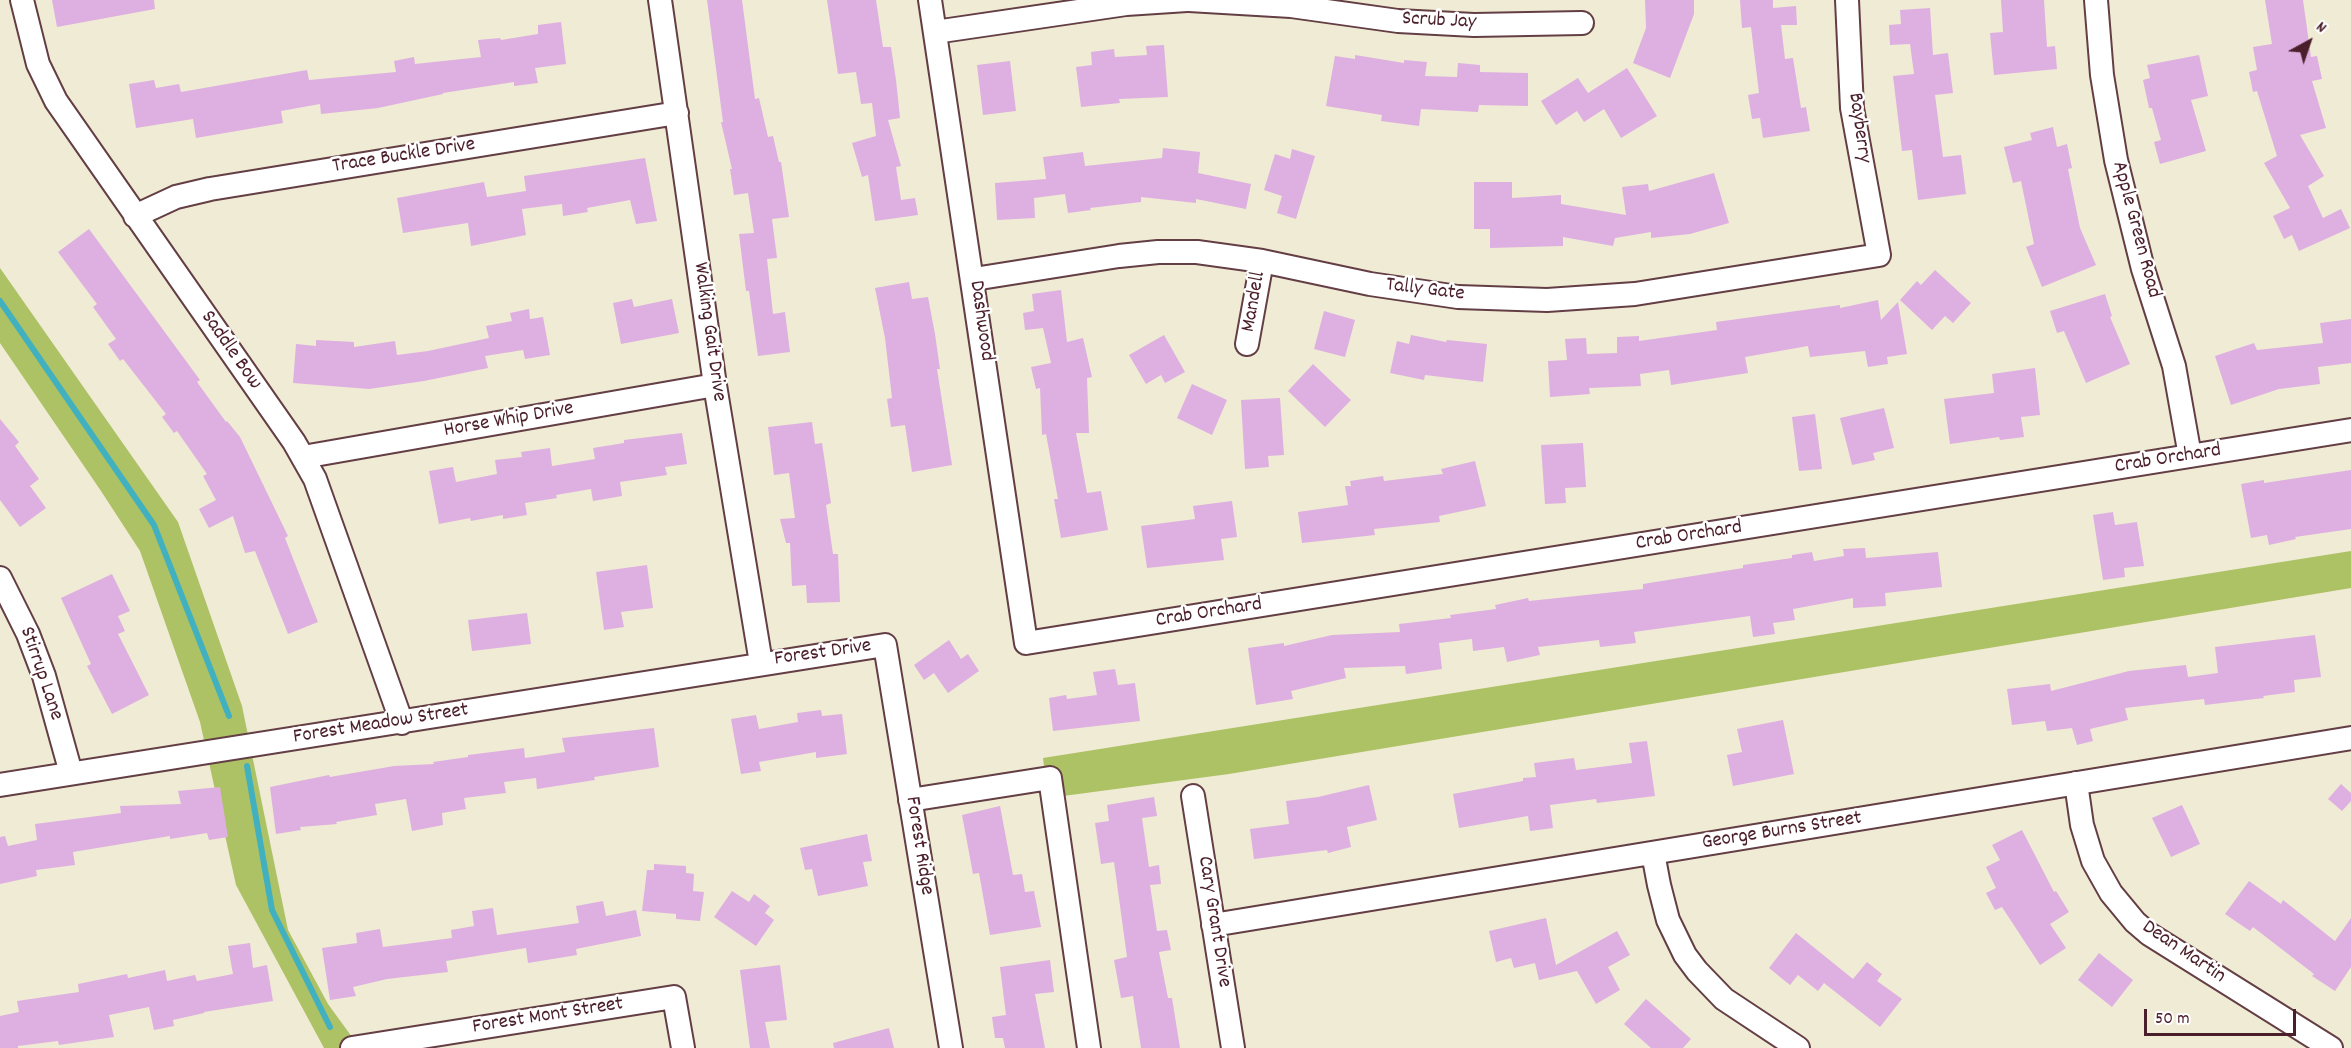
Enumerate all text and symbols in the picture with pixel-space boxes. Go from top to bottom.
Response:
street label: Scrub Jay [1401,7,1477,37]
north arrow [2279,12,2339,72]
text: N [2310,16,2331,39]
street label: Bayberry [1841,91,1875,165]
street label: Trace Buckle Drive [331,133,477,181]
street label: Apple Green Road [2105,159,2165,301]
street label: Walking Gait Drive [686,261,730,403]
street label: Mandell [1237,270,1273,334]
street label: Tally Gate [1384,274,1466,308]
street label: Dashwood [962,279,998,363]
street label: Saddle Bow [194,307,266,395]
street label: Horse Whip Drive [442,397,576,445]
street label: Crab Orchard [2113,439,2223,481]
street label: Crab Orchard [1634,516,1744,558]
street label: Crab Orchard [1154,593,1264,635]
street label: Stirrup Lane [12,624,68,724]
street label: Forest Drive [773,635,873,673]
street label: Forest Meadow Street [292,699,470,751]
street label: Forest Ridge [898,795,938,897]
street label: George Burns Street [1700,807,1864,857]
street label: Cary Grant Drive [1190,855,1236,989]
street label: Dean Martin [2136,916,2230,990]
street label: Forest Mont Street [471,993,625,1041]
scale bar [2147,997,2298,1035]
text: 50 m [2155,1007,2190,1032]

